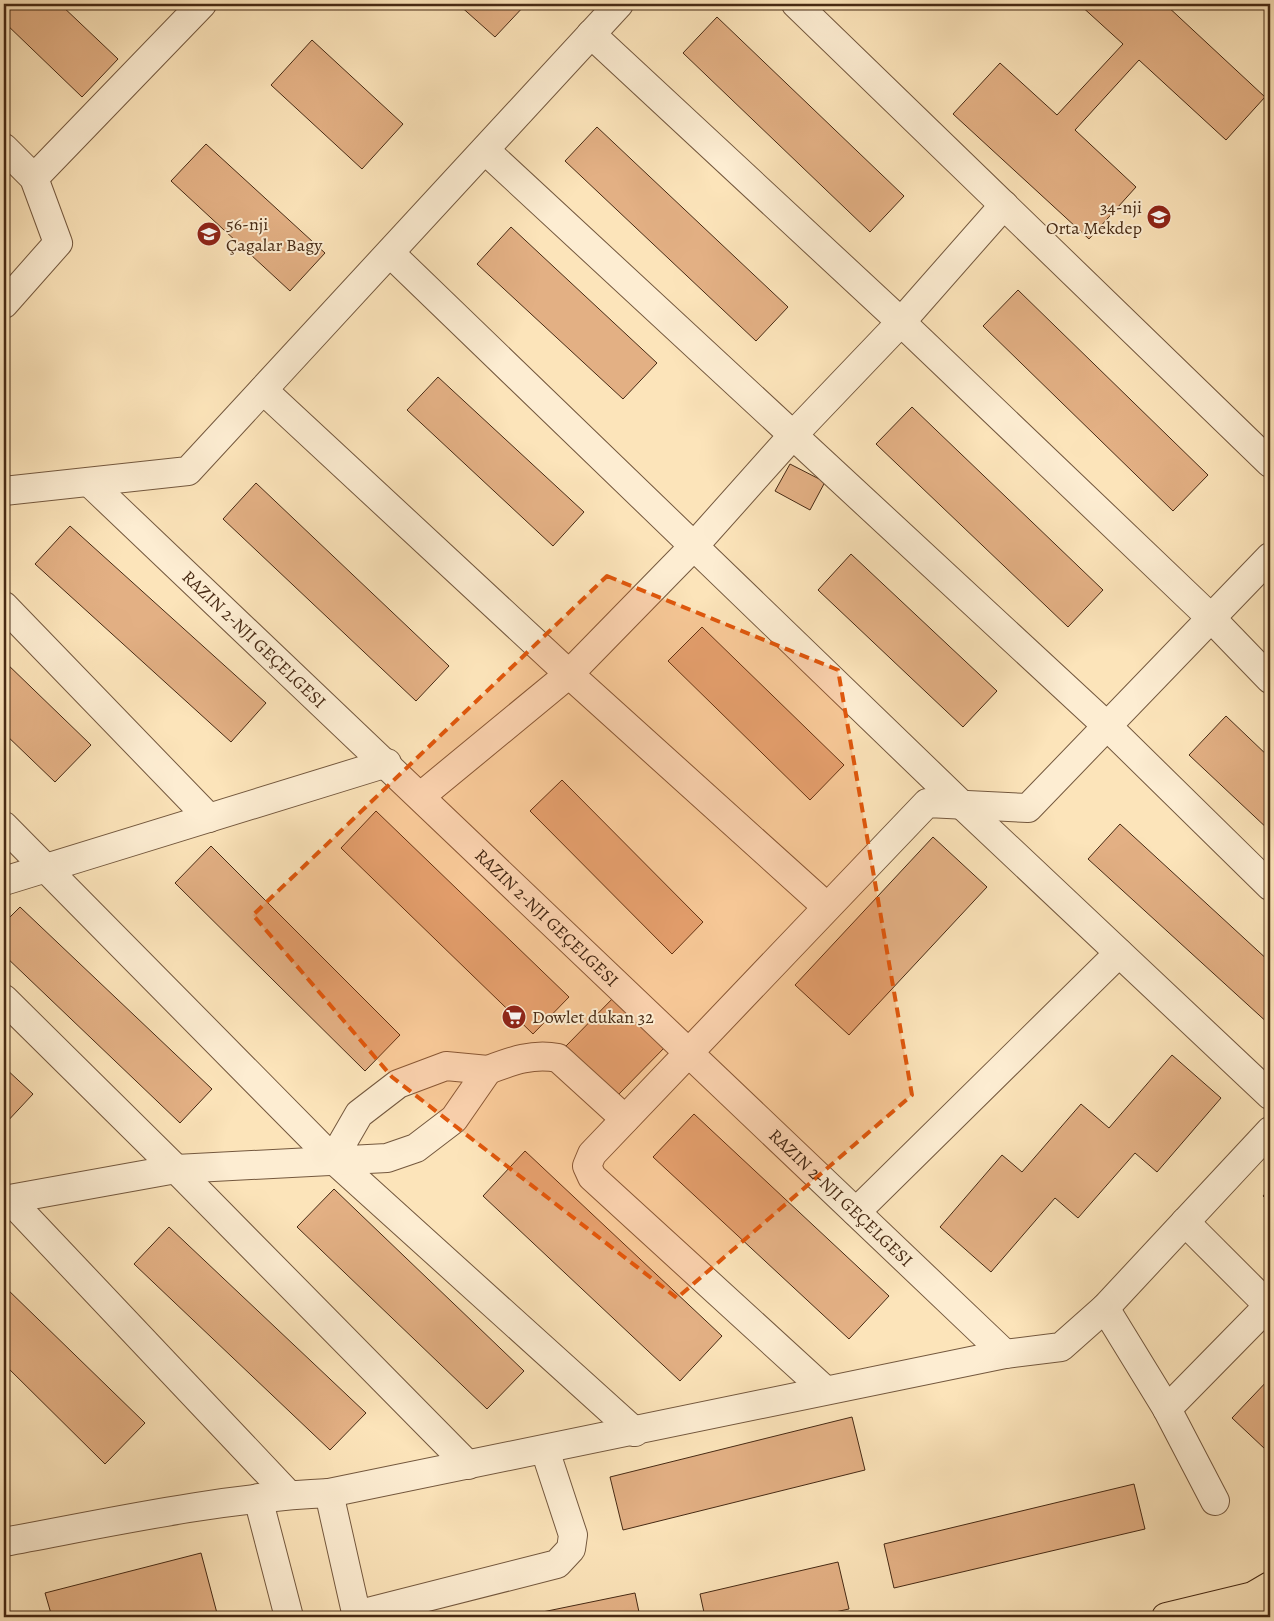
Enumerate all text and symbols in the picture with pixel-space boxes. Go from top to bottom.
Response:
place label: 34-nji Orta Mekdep [1046,195,1142,240]
school or university icon: 34-nji Orta Mekdep [1146,204,1172,230]
place label: 56-nji Çagalar Bagy [226,212,323,257]
school or university icon: 56-nji Çagalar Bagy [196,221,222,247]
street label: RAZIN 2-NJI GEÇELGESI [177,565,331,714]
street label: RAZIN 2-NJI GEÇELGESI [470,843,624,992]
supermarket icon: Dowlet dukan 32 [501,1004,527,1030]
place label: Dowlet dukan 32 [532,1005,654,1029]
street label: RAZIN 2-NJI GEÇELGESI [764,1123,918,1272]

